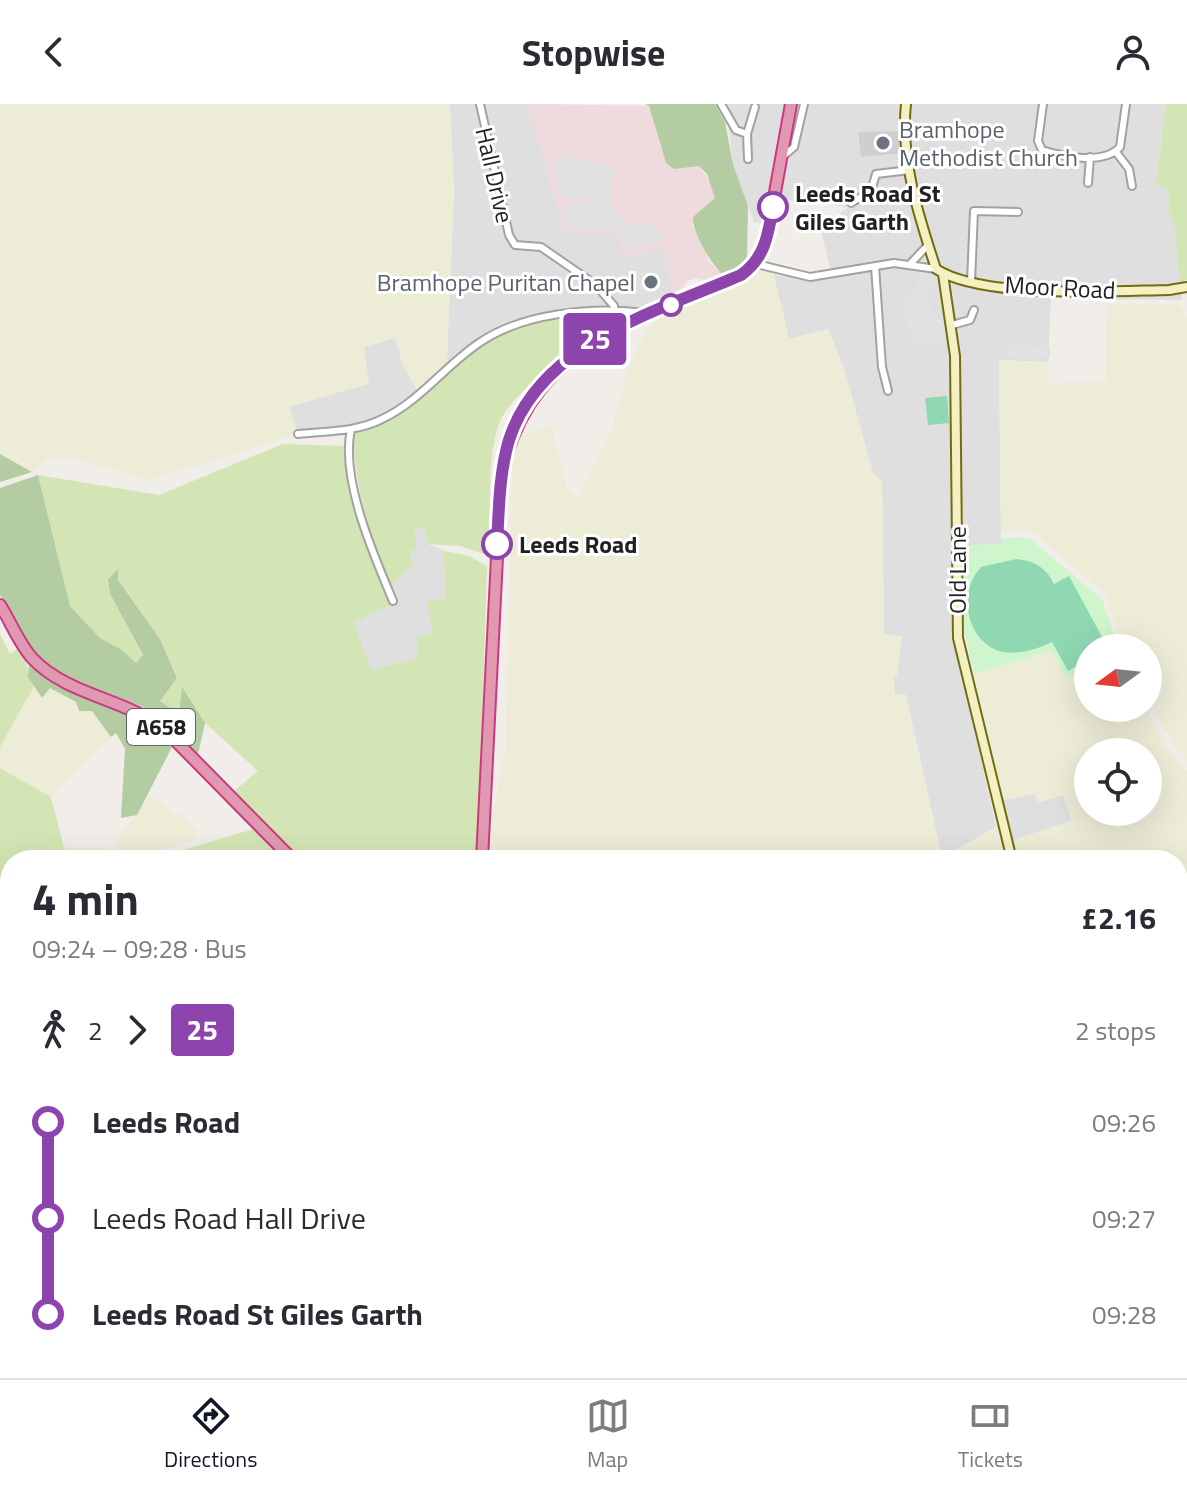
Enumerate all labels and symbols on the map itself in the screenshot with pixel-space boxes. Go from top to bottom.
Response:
place label: Bramhope Methodist Church [899,111,1078,175]
street label: Hall Drive [467,124,523,226]
marker: Bramhope Methodist Church [874,134,892,152]
place label: Leeds Road St Giles Garth [795,175,941,239]
marker: Leeds Road St Giles Garth [758,192,788,222]
place label: Bramhope Puritan Chapel [377,264,635,300]
street label: Moor Road [1004,266,1116,308]
marker: Bramhope Puritan Chapel [642,273,660,291]
unlabelled marker [660,294,682,316]
line badge: 25 [559,313,631,365]
place label: Leeds Road [519,526,638,562]
street label: Old Lane [939,526,975,614]
marker: Leeds Road [482,529,512,559]
north arrow [1074,634,1162,722]
road number: A658 [127,709,195,745]

